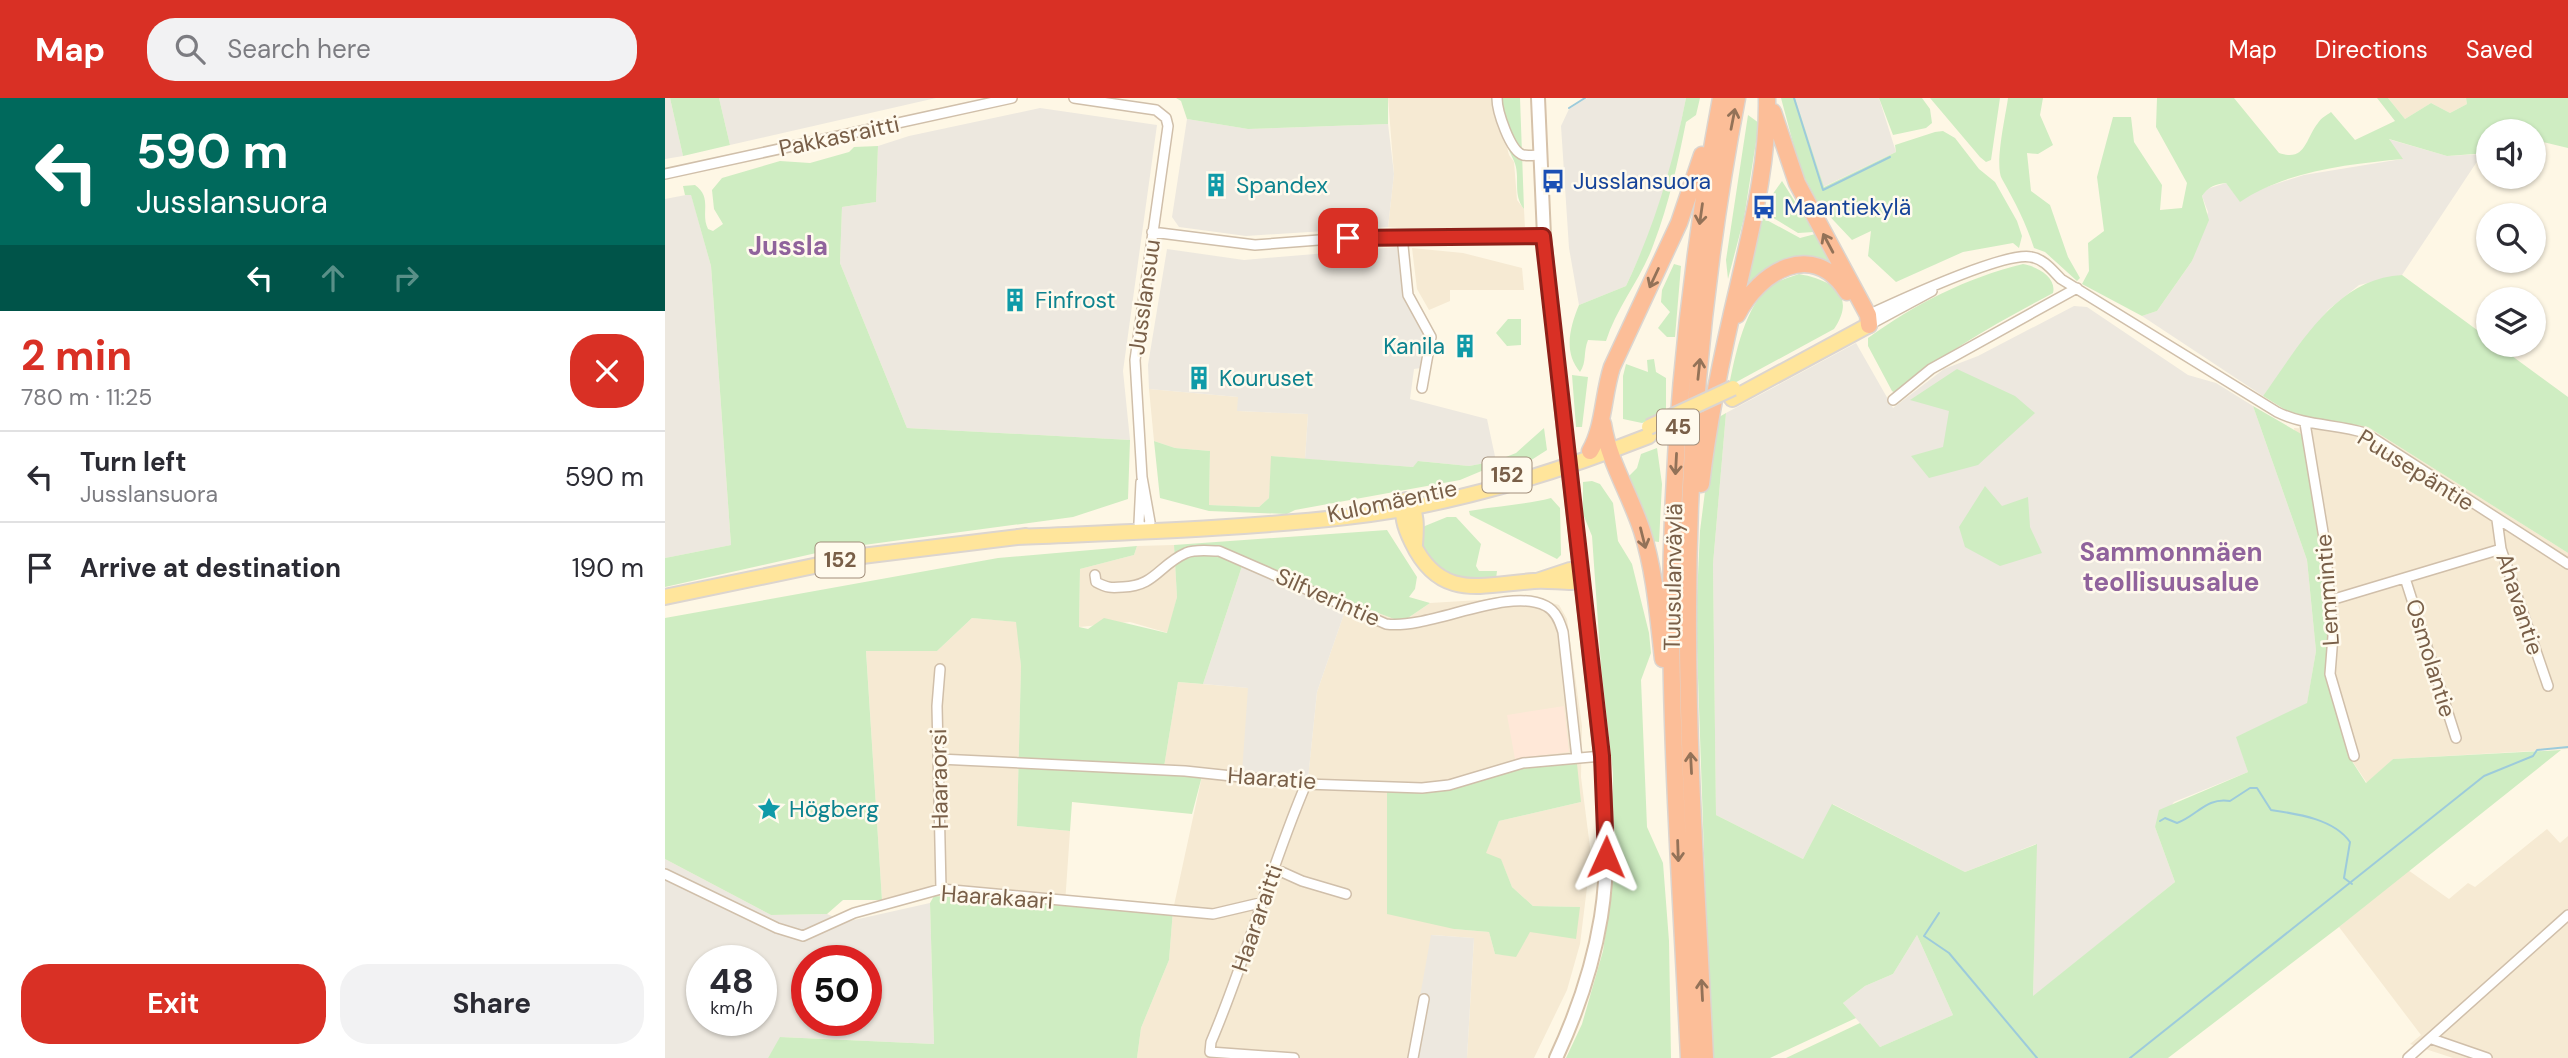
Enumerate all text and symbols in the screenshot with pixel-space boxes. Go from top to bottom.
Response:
search box [147,18,637,81]
text: Map [35,28,105,71]
icon: search [171,30,209,68]
text: Search here [227,32,371,66]
text: Map [2229,34,2277,65]
text: Directions [2315,34,2428,65]
text: Saved [2466,34,2533,65]
one-way arrow [1727,108,1741,131]
street label: Pakkasraitti [776,109,902,163]
text: 590 m [136,119,289,183]
map controls [2476,119,2546,357]
button: sound [2476,119,2546,189]
icon: left [21,126,112,217]
place label: Jusslansuora [1573,166,1711,196]
bus stop icon: Jusslansuora [1539,167,1567,195]
place label: Spandex [1236,170,1328,200]
building icon: Spandex [1202,171,1230,199]
text: Jusslansuora [136,181,328,223]
place label: Maantiekylä [1784,192,1911,222]
bus stop icon: Maantiekylä [1750,193,1778,221]
one-way arrow [1695,202,1708,224]
button: search [2476,203,2546,273]
pin [1318,208,1378,268]
icon: arrive [1329,219,1367,257]
district label: Jussla [748,229,828,263]
one-way arrow [1821,233,1834,254]
street label: Jusslansuu [1121,237,1167,357]
icon: left [241,259,279,297]
icon: ahead [314,259,352,297]
icon: right [387,259,425,297]
one-way arrow [1647,267,1660,288]
place label: Finfrost [1035,285,1116,315]
building icon: Finfrost [1001,286,1029,314]
button: layers [2476,287,2546,357]
text: 2 min [21,328,132,383]
place label: Kanila [1383,331,1445,361]
building icon: Kanila [1451,332,1479,360]
button: close [570,334,644,408]
one-way arrow [1693,358,1706,380]
place label: Kouruset [1219,363,1313,393]
building icon: Kouruset [1185,364,1213,392]
text: 780 m · 11:25 [21,382,152,412]
road number: 45 [1657,410,1699,444]
street label: Puusepäntie [2352,422,2480,518]
text: Turn left [80,445,187,479]
one-way arrow [1669,452,1682,475]
icon: left [21,458,59,496]
road number: 152 [1483,458,1531,492]
text: 590 m [565,460,644,494]
street label: Kulomäentie [1324,473,1460,529]
text: Jusslansuora [80,479,218,509]
street label: Tuusulanväylä [1657,503,1689,651]
one-way arrow [1637,526,1650,549]
street label: Lemmintie [2308,533,2346,647]
district label: Sammonmäen teollisuusalue [2079,535,2263,599]
road number: 152 [815,542,865,578]
icon: arrive [21,549,59,587]
street label: Ahavantie [2489,549,2551,659]
text: Arrive at destination [80,551,341,585]
text: 190 m [572,551,644,585]
street label: Silfverintie [1271,561,1385,633]
street label: Osmolantie [2399,595,2463,721]
street label: Haaraorsi [923,728,955,830]
one-way arrow [1685,751,1698,774]
street label: Haaratie [1227,760,1317,796]
place label: Högberg [789,794,879,824]
place icon: Högberg [755,795,783,823]
position arrow [1569,820,1643,894]
one-way arrow [1672,839,1685,862]
street label: Haararaitti [1225,860,1289,976]
street label: Haarakaari [940,878,1054,916]
speed limit sign: 50 [791,945,882,1036]
text: 48 [709,958,754,1004]
button: Exit [21,964,326,1044]
button: Share [340,964,644,1044]
one-way arrow [1695,979,1708,1002]
text: km/h [710,996,753,1020]

